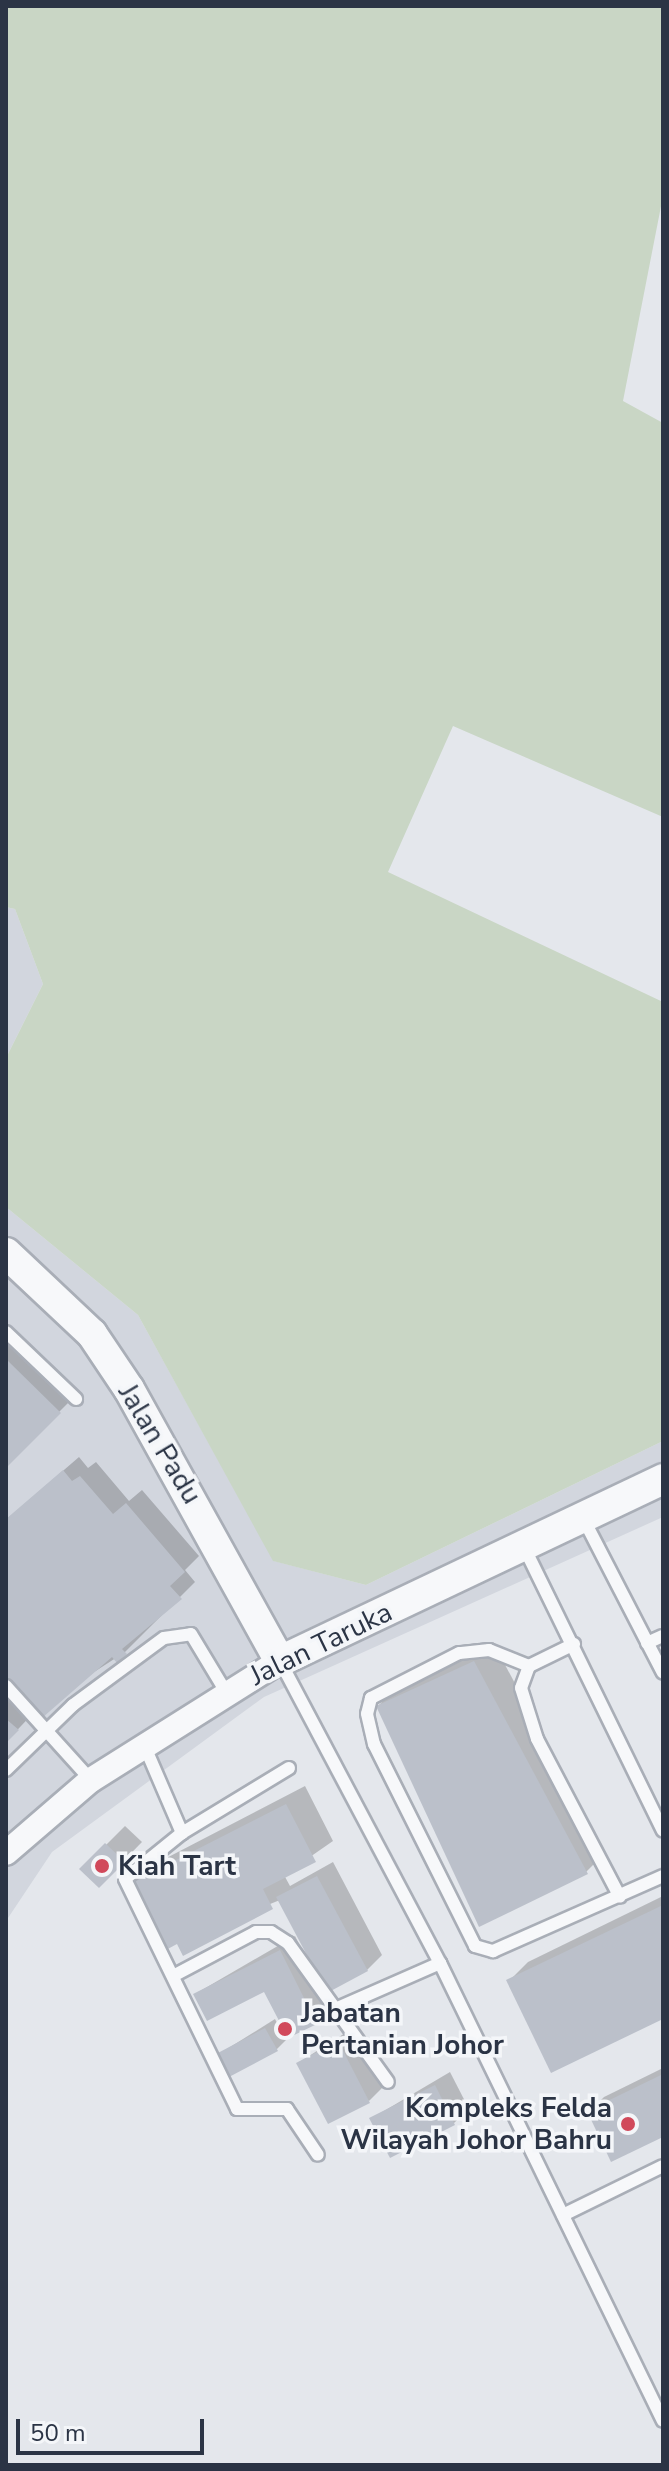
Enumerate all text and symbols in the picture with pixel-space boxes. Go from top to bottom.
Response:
street label: Jalan Padu [111,1378,209,1510]
street label: Jalan Taruka [244,1595,398,1693]
place label: Kiah Tart [118,1849,236,1883]
marker: Kiah Tart [93,1857,111,1875]
place label: Jabatan Pertanian Johor [301,1996,504,2062]
marker: Jabatan Pertanian Johor [276,2020,294,2038]
place label: Kompleks Felda Wilayah Johor Bahru [341,2091,612,2157]
marker: Kompleks Felda Wilayah Johor Bahru [619,2115,637,2133]
scale bar [20,2403,208,2453]
text: 50 m [30,2417,86,2449]

